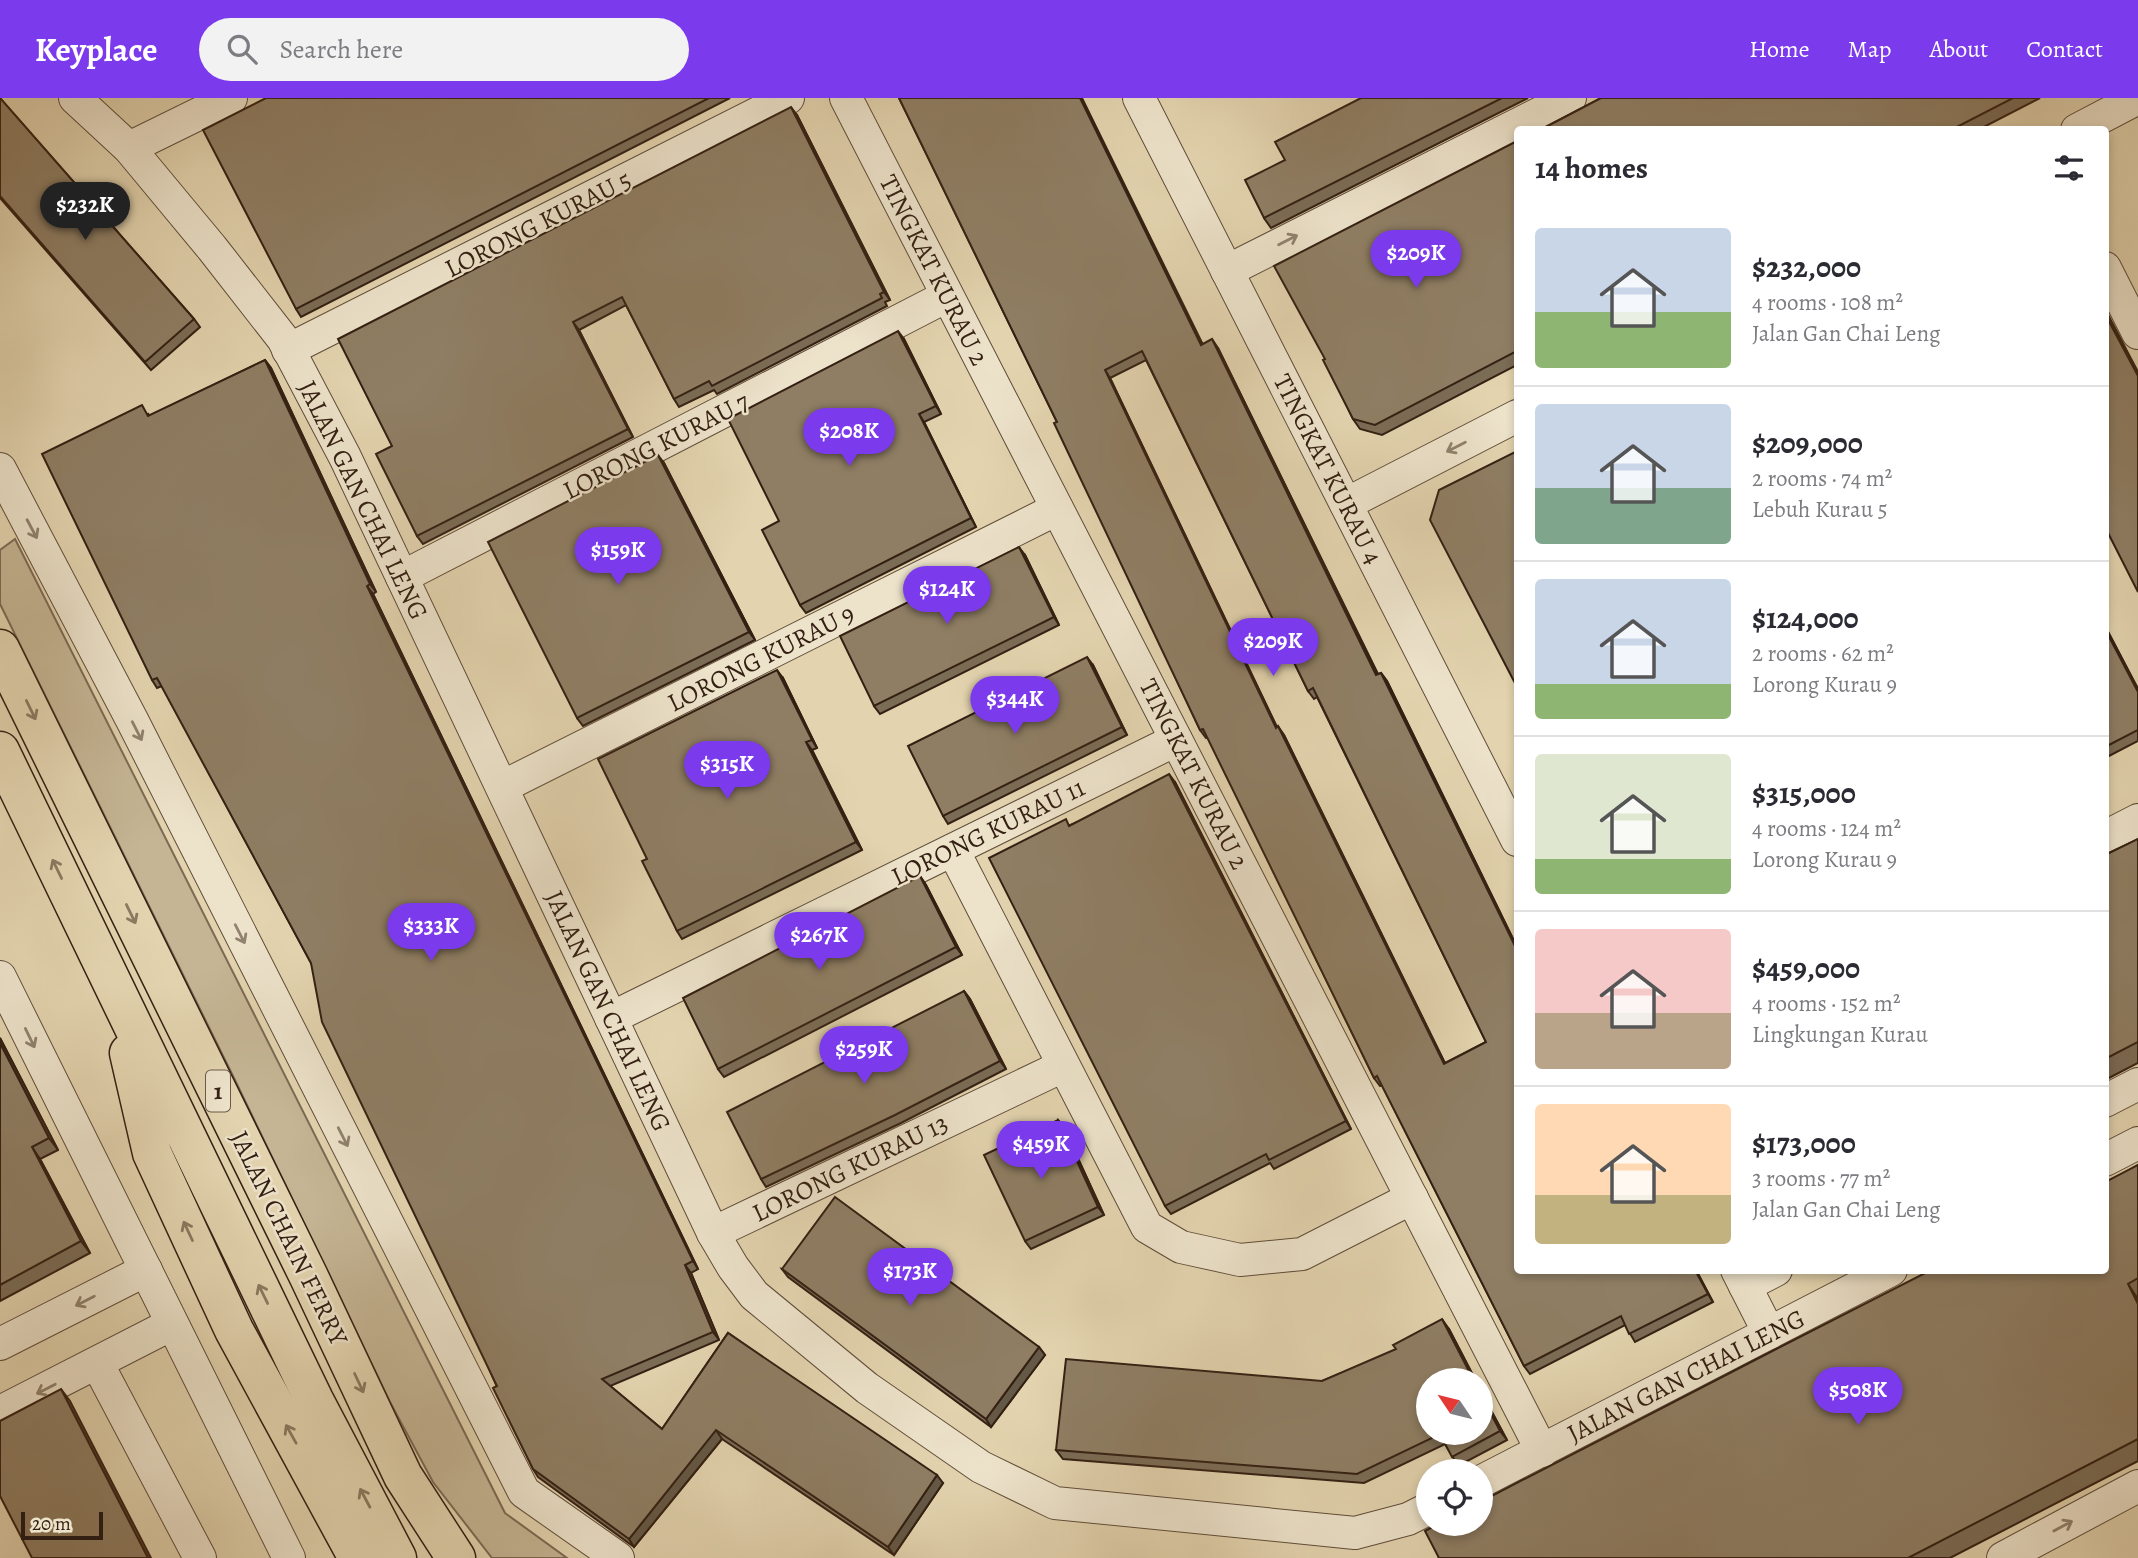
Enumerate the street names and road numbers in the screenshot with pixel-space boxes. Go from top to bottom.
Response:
street label: LORONG KURAU 5 [439,162,637,286]
street label: TINGKAT KURAU 2 [871,169,997,371]
street label: TINGKAT KURAU 4 [1265,368,1391,570]
street label: JALAN GAN CHAI LENG [290,375,436,625]
street label: LORONG KURAU 7 [557,384,755,508]
street label: LORONG KURAU 9 [661,596,861,720]
street label: TINGKAT KURAU 2 [1131,673,1257,875]
street label: LORONG KURAU 11 [885,770,1091,894]
street label: JALAN GAN CHAI LENG [537,885,679,1137]
road number: 1 [206,1071,230,1112]
street label: LORONG KURAU 13 [746,1105,954,1231]
street label: JALAN CHAIN FERRY [222,1125,357,1352]
street label: JALAN GAN CHAI LENG [1561,1301,1811,1451]

